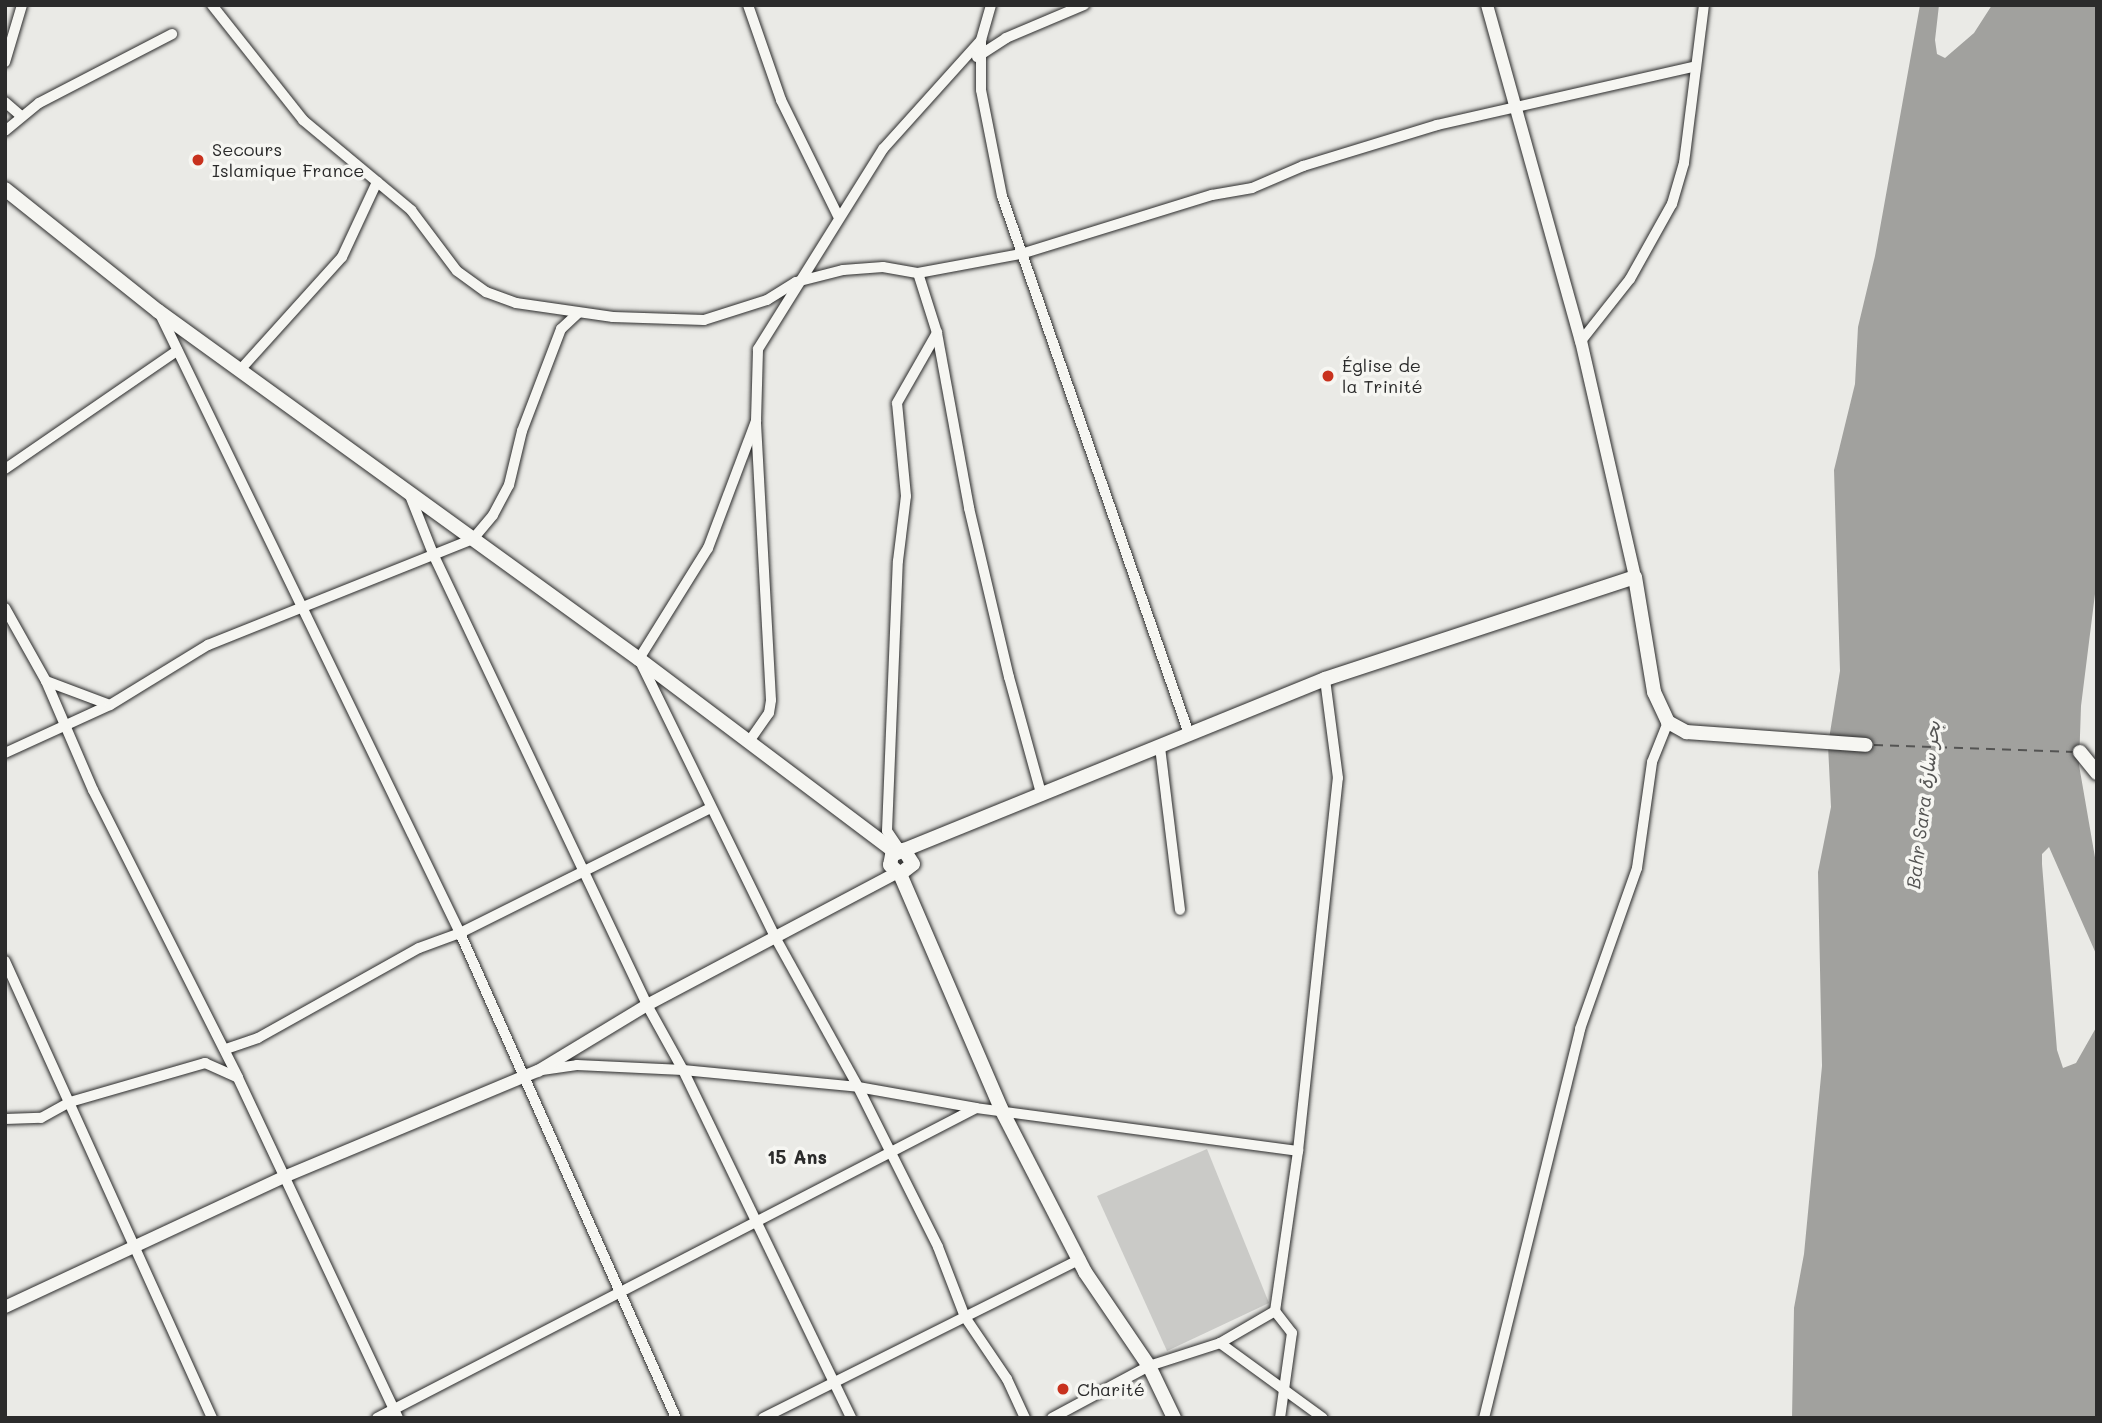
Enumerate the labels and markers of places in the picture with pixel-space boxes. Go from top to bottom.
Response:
place label: Secours Islamique France [212,139,365,182]
marker: Secours Islamique France [190,152,206,168]
place label: Église de la Trinité [1342,355,1423,398]
marker: Église de la Trinité [1320,368,1336,384]
place label: Charité [1077,1378,1145,1400]
marker: Charité [1055,1381,1071,1397]

